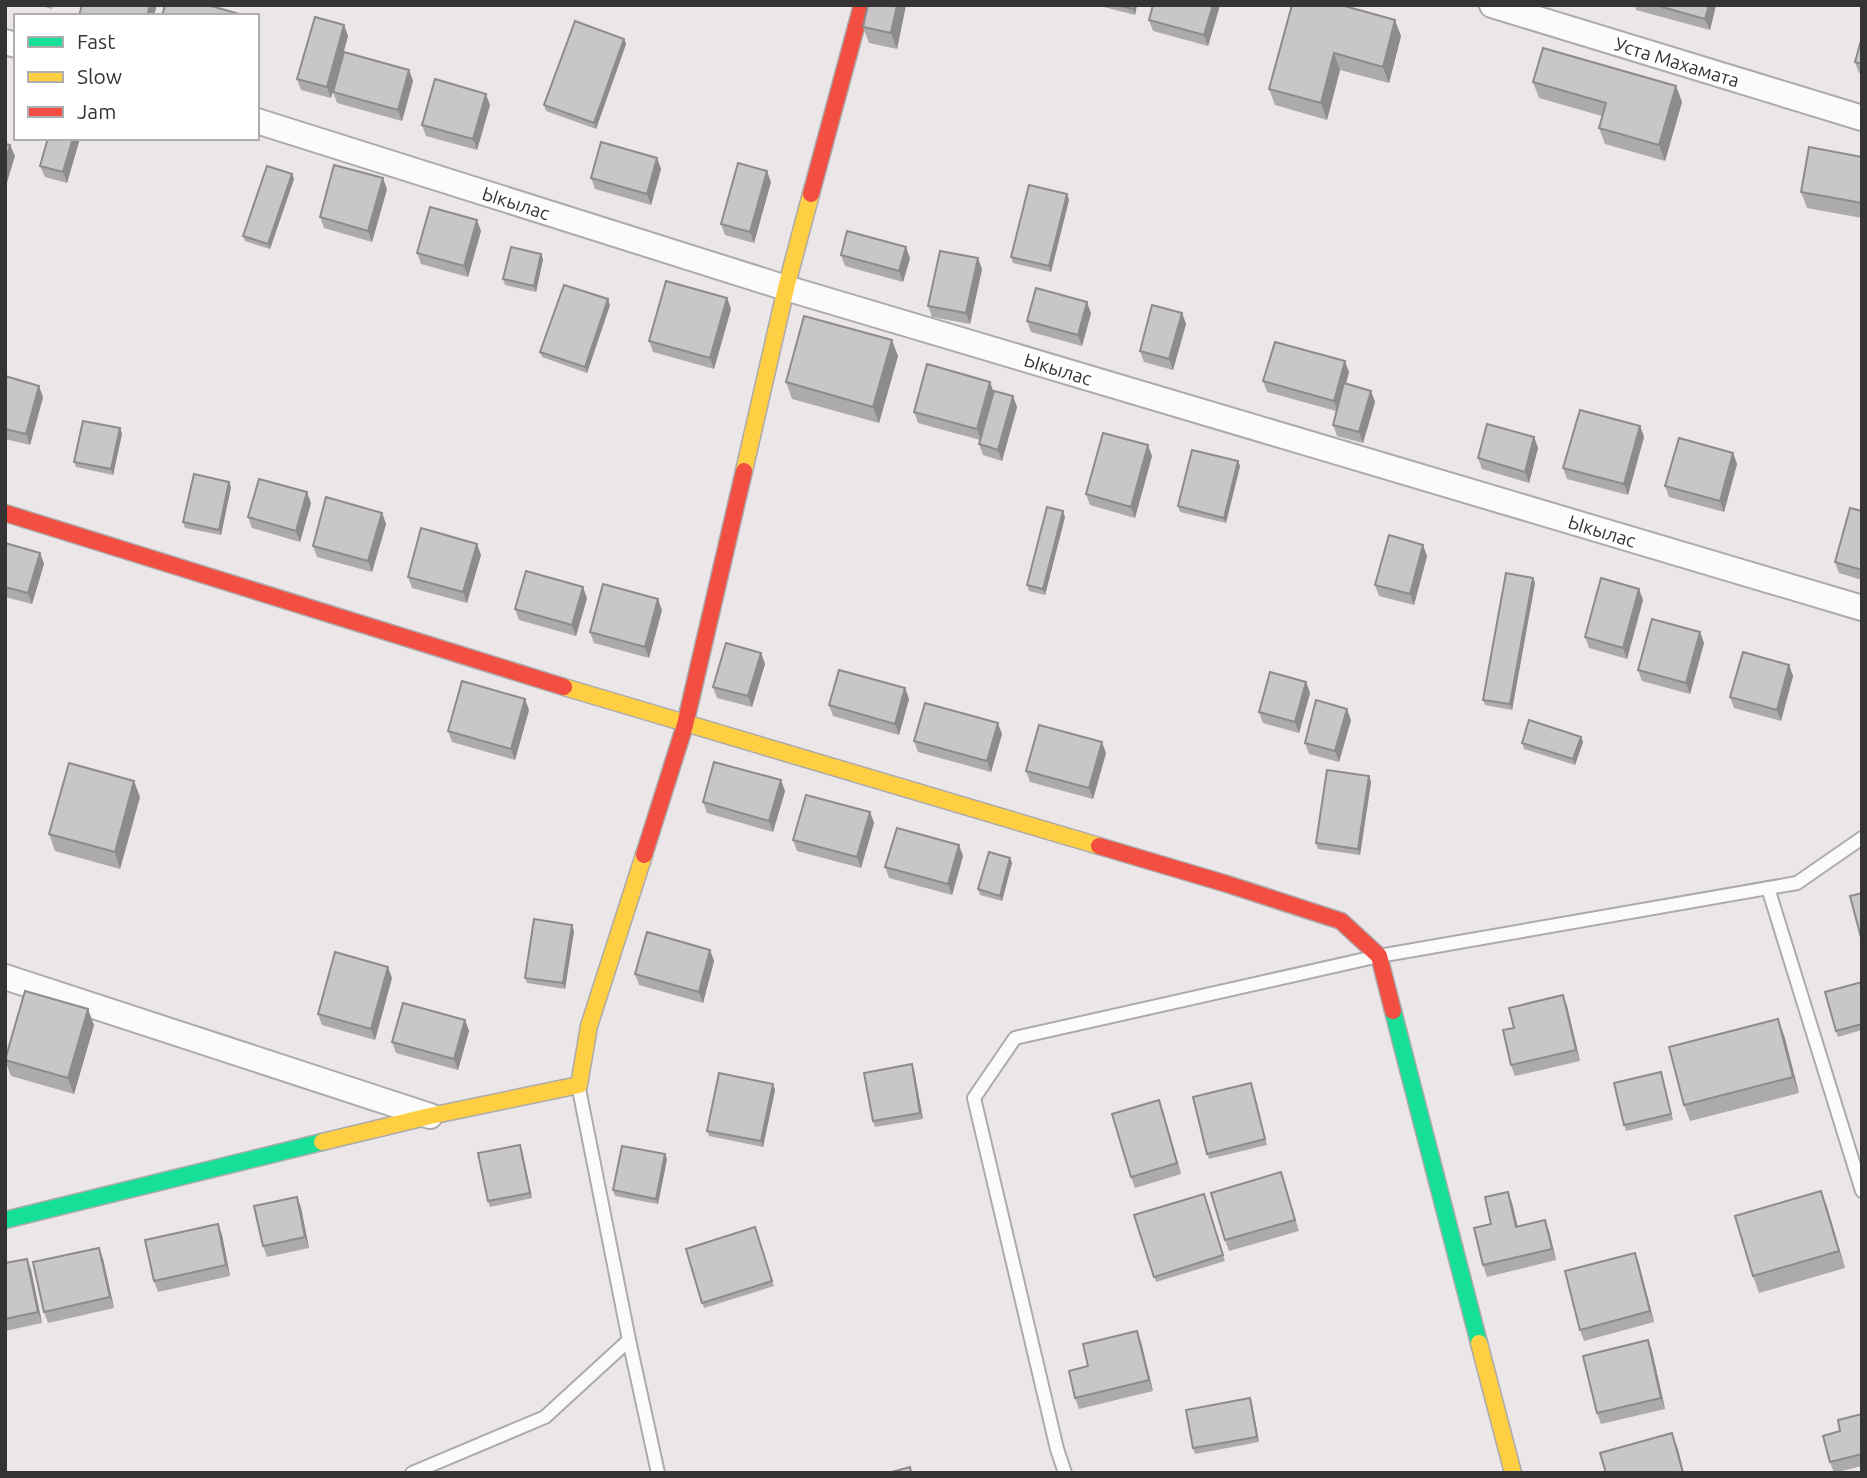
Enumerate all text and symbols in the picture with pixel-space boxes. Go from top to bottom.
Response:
legend [14,14,259,140]
text: Fast [77,29,115,53]
street label: Уста Махамата [1612,33,1742,91]
text: Slow [77,64,122,88]
text: Jam [77,99,116,123]
street label: Ыкылас [480,182,553,224]
street label: Ыкылас [1022,348,1095,390]
street label: Ыкылас [1566,510,1639,552]

